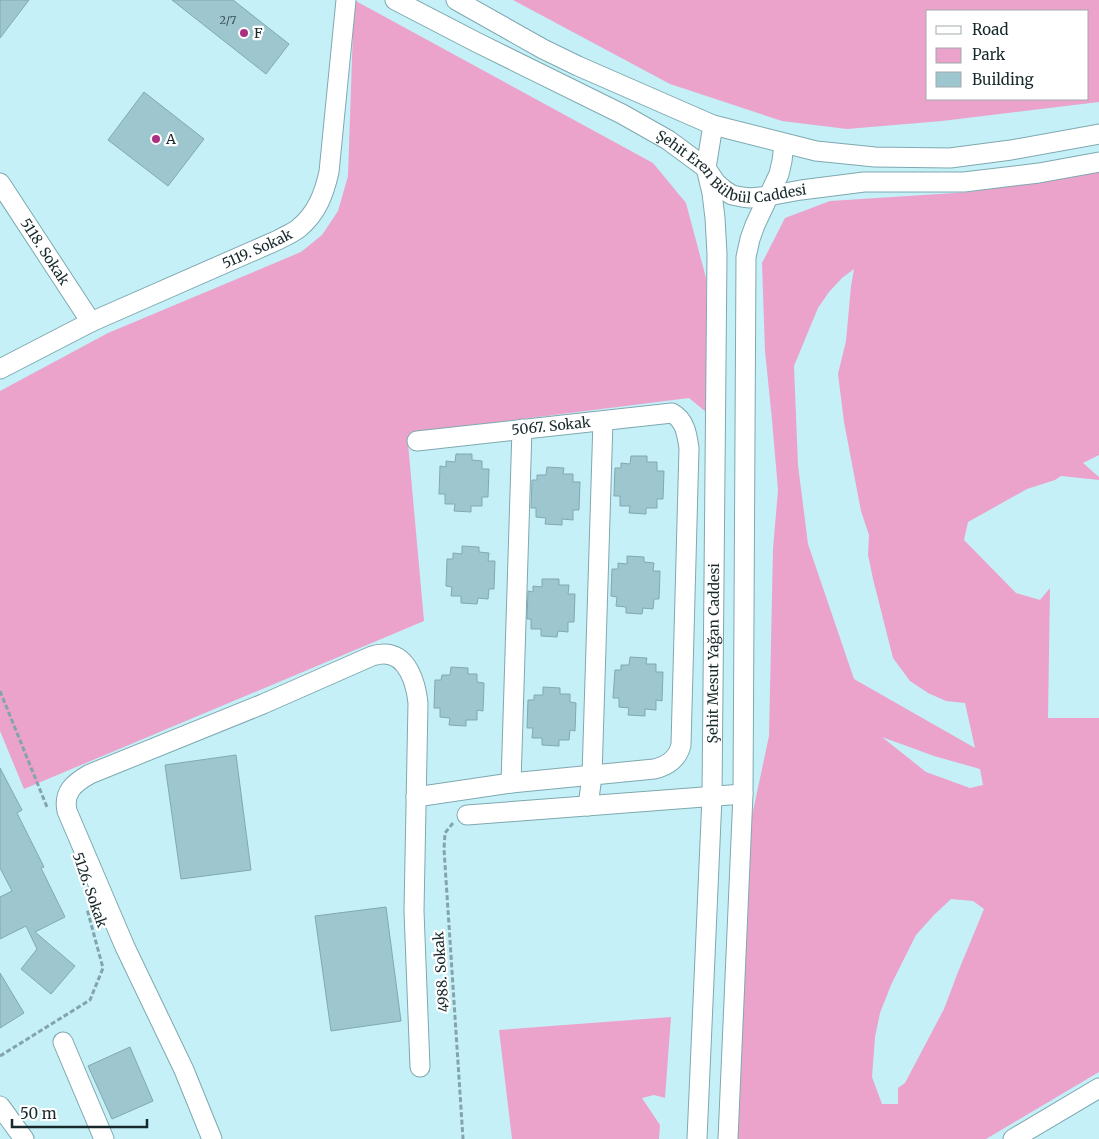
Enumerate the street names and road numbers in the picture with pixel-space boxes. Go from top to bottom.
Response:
street label: Şehit Eren Bülbül Caddesi [653,126,808,207]
street label: 5118. Sokak [17,215,73,289]
street label: 5119. Sokak [219,225,295,272]
street label: 5067. Sokak [511,413,591,439]
street label: Şehit Mesut Yağan Caddesi [703,563,723,744]
street label: 5126. Sokak [69,850,111,930]
street label: 4988. Sokak [429,931,453,1013]

